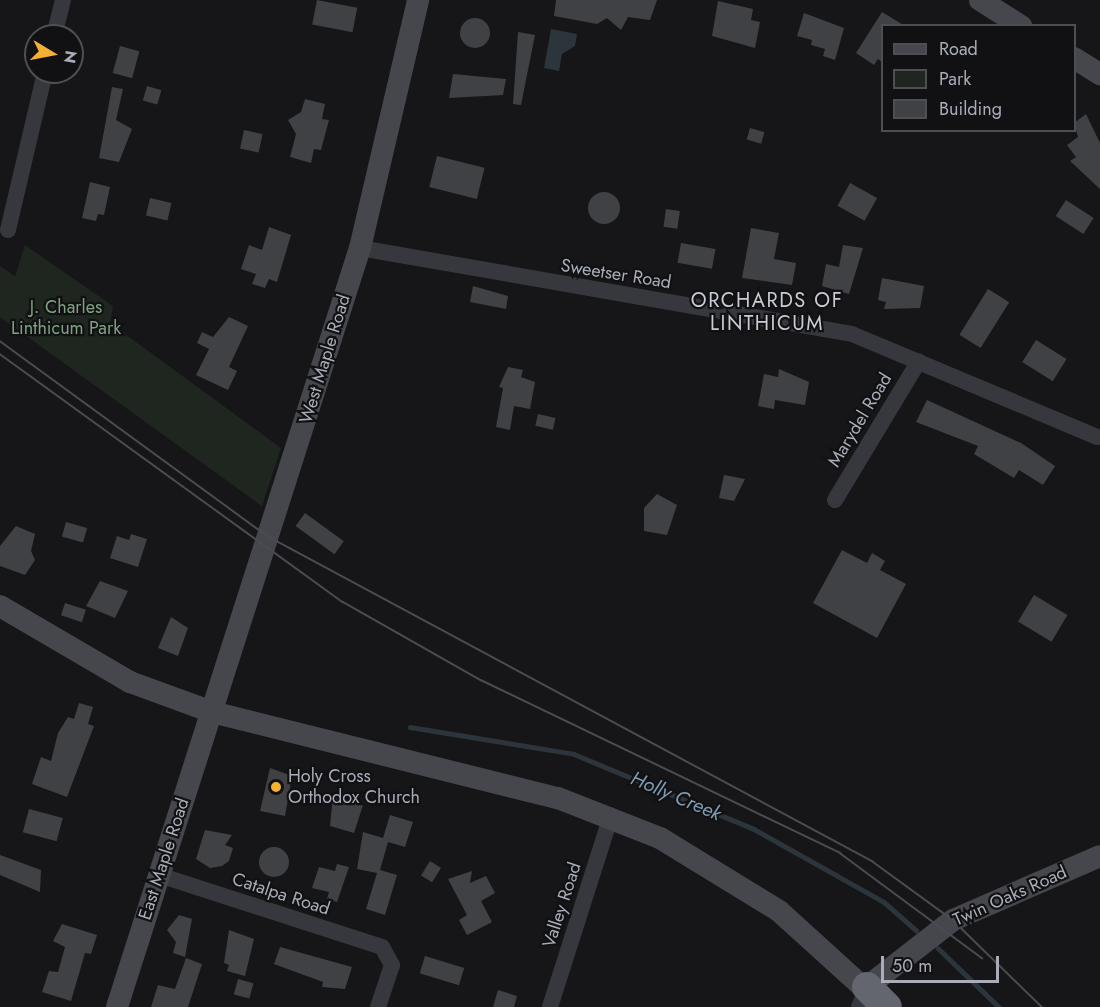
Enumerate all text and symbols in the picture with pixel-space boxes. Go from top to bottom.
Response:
north arrow [24,24,84,84]
legend [881,24,1076,132]
text: Road [939,36,978,62]
text: N [58,49,83,65]
text: Park [939,66,971,92]
text: Building [939,96,1002,122]
street label: Sweetser Road [559,255,673,293]
district label: ORCHARDS OF LINTHICUM [691,289,843,336]
street label: West Maple Road [295,292,355,426]
park label: J. Charles Linthicum Park [11,297,121,340]
street label: Marydel Road [824,369,896,471]
place label: Holy Cross Orthodox Church [288,766,420,808]
water label: Holly Creek [627,766,725,826]
marker: Holy Cross Orthodox Church [269,780,283,794]
street label: East Maple Road [134,795,194,923]
street label: Valley Road [538,860,586,950]
street label: Twin Oaks Road [950,861,1070,931]
street label: Catalpa Road [230,868,332,920]
scale bar [884,944,1002,982]
text: 50 m [892,953,932,979]

